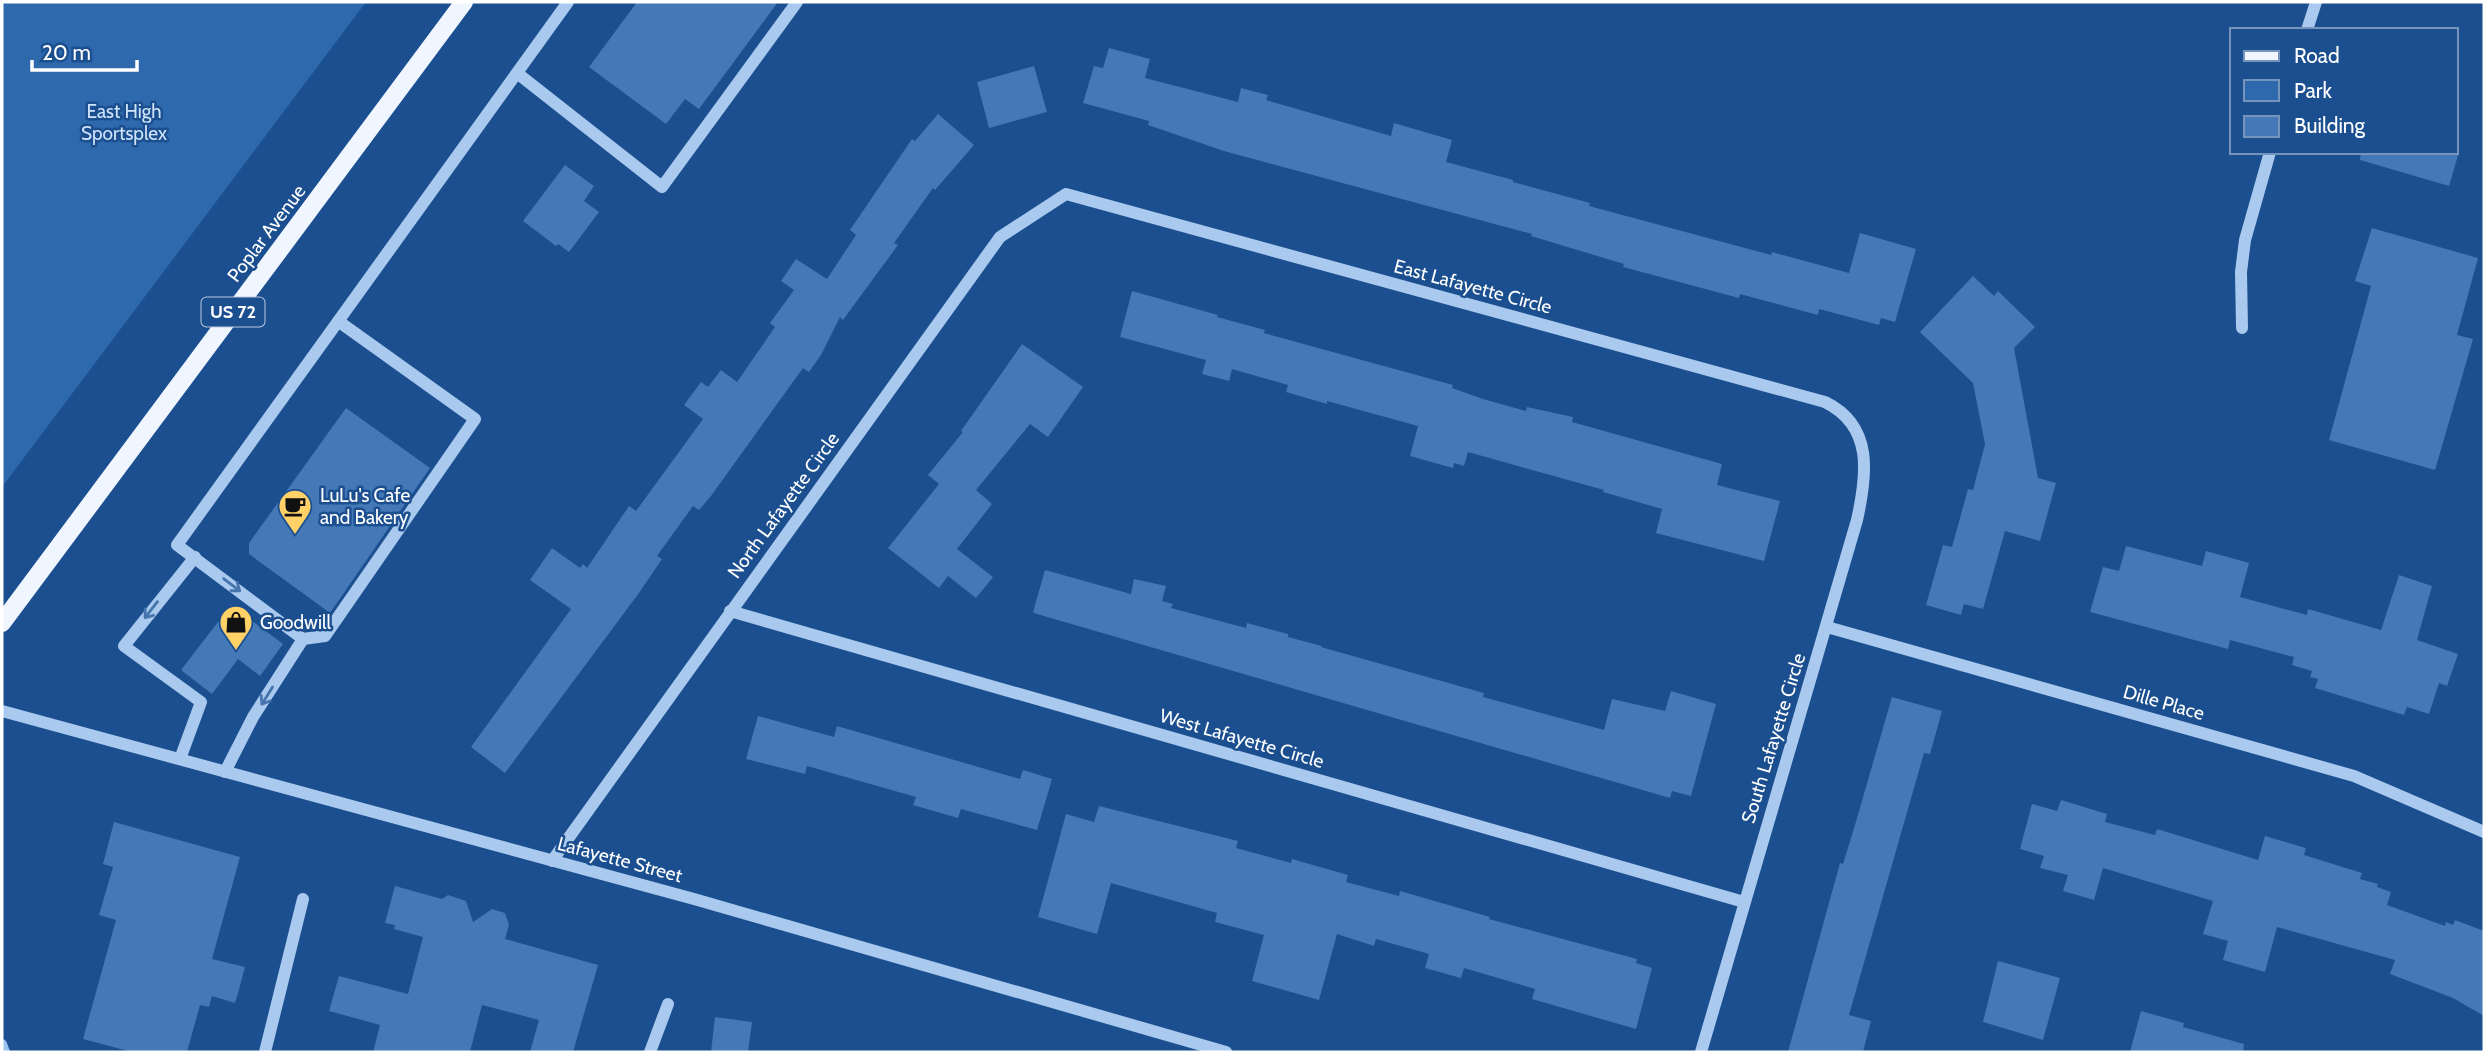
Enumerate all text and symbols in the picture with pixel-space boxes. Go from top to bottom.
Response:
scale bar [32,28,136,72]
legend [2230,28,2458,154]
text: 20 m [42,40,91,65]
text: Road [2294,43,2340,68]
text: Park [2294,78,2332,103]
park label: East High Sportsplex [81,100,167,145]
text: Building [2294,113,2366,138]
street label: Poplar Avenue [222,180,311,286]
street label: East Lafayette Circle [1391,254,1555,319]
road number: US 72 [202,298,264,326]
street label: North Lafayette Circle [723,428,844,583]
place label: LuLu's Cafe and Bakery [320,484,410,529]
cafe icon: LuLu's Cafe and Bakery [276,487,314,536]
one-way arrow [222,578,241,592]
one-way arrow [144,600,159,618]
shop icon: Goodwill [217,603,255,652]
place label: Goodwill [260,611,331,634]
street label: South Lafayette Circle [1737,650,1810,826]
street label: Dille Place [2121,680,2207,725]
one-way arrow [259,686,273,706]
street label: West Lafayette Circle [1157,704,1327,773]
street label: Lafayette Street [555,832,685,887]

